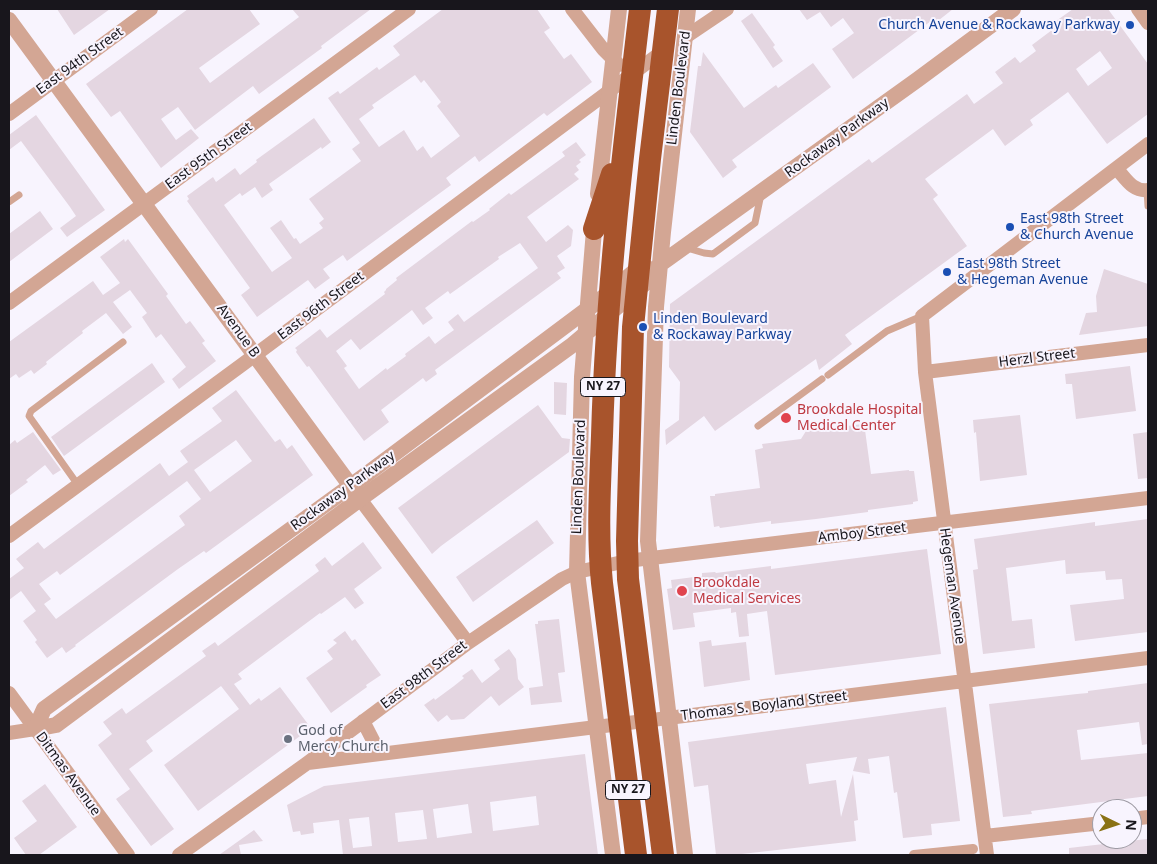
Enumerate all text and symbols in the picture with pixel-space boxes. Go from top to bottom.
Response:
place label: Church Avenue & Rockaway Parkway [878,17,1120,33]
marker: Church Avenue & Rockaway Parkway [1124,19,1136,31]
street label: East 94th Street [33,24,127,98]
street label: Linden Boulevard [664,30,694,146]
street label: Rockaway Parkway [782,95,892,181]
street label: East 95th Street [162,119,256,193]
place label: East 98th Street & Church Avenue [1020,211,1134,243]
marker: East 98th Street & Church Avenue [1004,221,1016,233]
place label: East 98th Street & Hegeman Avenue [957,256,1088,288]
marker: East 98th Street & Hegeman Avenue [941,266,953,278]
street label: East 96th Street [275,268,367,344]
street label: Avenue B [213,301,263,361]
place label: Linden Boulevard & Rockaway Parkway [653,311,791,344]
marker: Linden Boulevard & Rockaway Parkway [637,321,649,333]
street label: Herzl Street [998,345,1076,371]
road number: NY 27 [580,378,626,397]
place label: Brookdale Hospital Medical Center [797,402,922,434]
marker: Brookdale Hospital Medical Center [779,411,793,425]
street label: Linden Boulevard [569,419,589,535]
street label: Rockaway Parkway [288,448,398,534]
street label: Amboy Street [817,519,907,547]
street label: Hegeman Avenue [936,527,968,645]
place label: Brookdale Medical Services [693,575,801,608]
marker: Brookdale Medical Services [675,584,689,598]
street label: East 98th Street [378,637,470,713]
street label: Thomas S. Boyland Street [680,687,848,725]
place label: God of Mercy Church [298,723,389,756]
street label: Ditmas Avenue [32,729,104,819]
marker: God of Mercy Church [282,733,294,745]
road number: NY 27 [606,780,650,800]
north arrow [1092,799,1142,849]
text: N [1122,819,1141,831]

